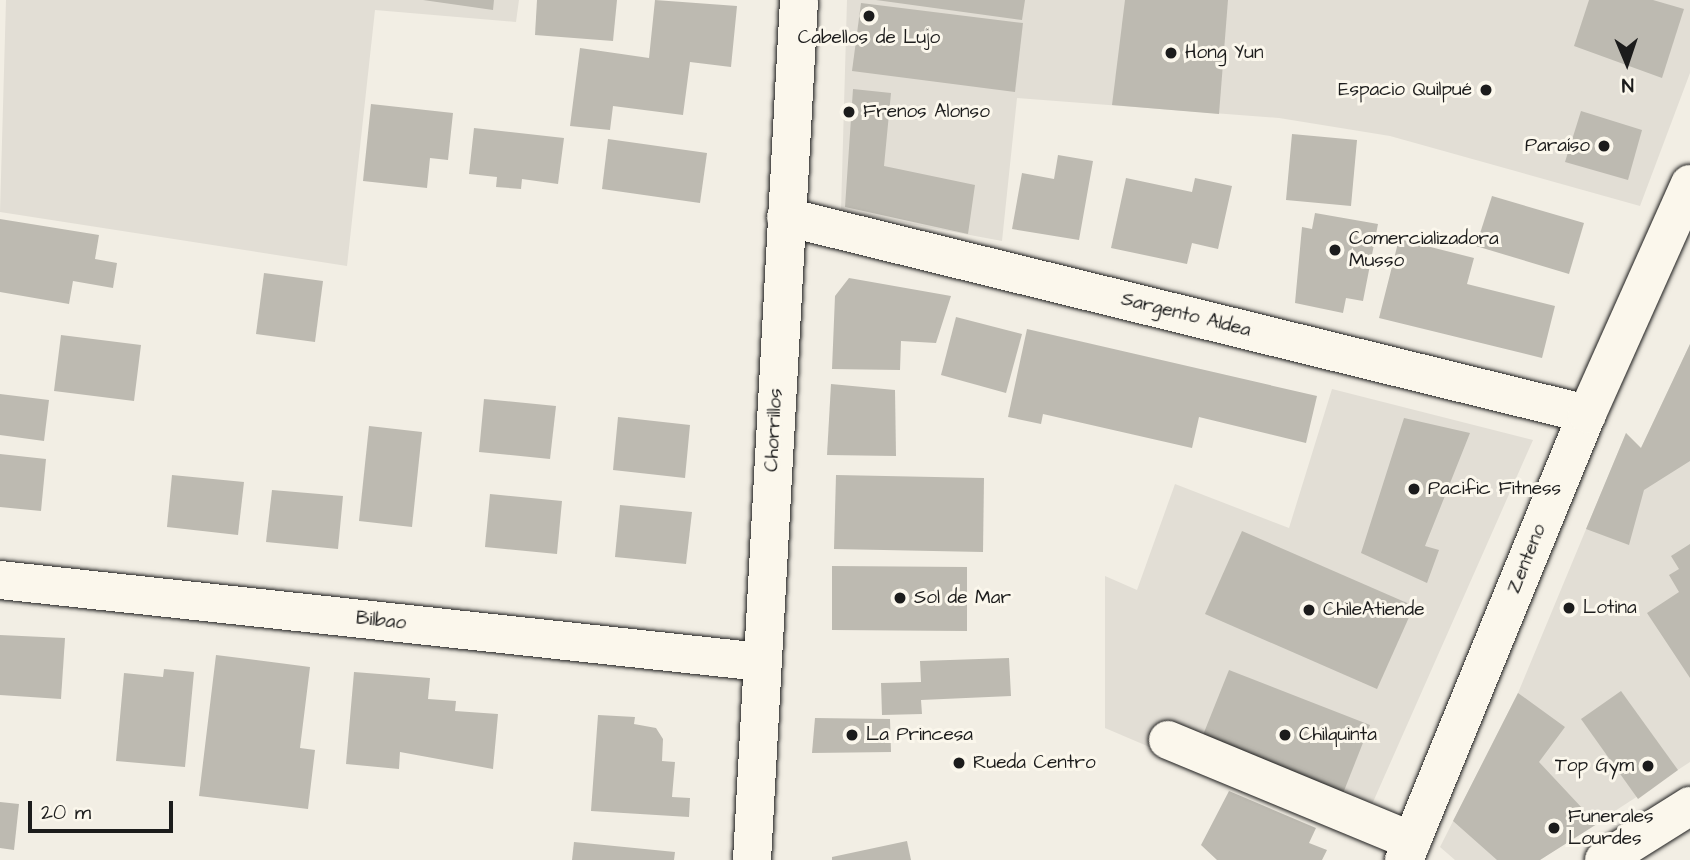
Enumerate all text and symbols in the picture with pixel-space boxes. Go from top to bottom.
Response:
marker: Cabellos de Lujo [861,8,877,24]
place label: Cabellos de Lujo [798,27,940,49]
north arrow [1592,28,1662,98]
place label: Hong Yun [1185,42,1263,64]
marker: Hong Yun [1163,45,1179,61]
text: N [1621,71,1634,98]
place label: Espacio Quilpué [1338,79,1472,101]
marker: Espacio Quilpué [1478,82,1494,98]
place label: Frenos Alonso [863,101,990,123]
marker: Frenos Alonso [841,104,857,120]
place label: Paraíso [1525,135,1590,157]
marker: Paraíso [1596,138,1612,154]
place label: Comercializadora Musso [1349,228,1499,272]
marker: Comercializadora Musso [1327,242,1343,258]
street label: Sargento Aldea [1119,288,1253,342]
street label: Chorrillos [760,388,788,472]
place label: Pacific Fitness [1428,478,1561,500]
marker: Pacific Fitness [1406,481,1422,497]
street label: Zenteno [1503,521,1551,597]
place label: Sol de Mar [914,587,1011,609]
marker: Sol de Mar [892,590,908,606]
place label: Lotina [1583,597,1637,619]
place label: ChileAtiende [1323,599,1425,621]
marker: Lotina [1561,600,1577,616]
marker: ChileAtiende [1301,602,1317,618]
street label: Bilbao [355,607,407,635]
place label: La Princesa [866,724,973,746]
place label: Chilquinta [1299,724,1377,746]
marker: La Princesa [844,727,860,743]
marker: Chilquinta [1277,727,1293,743]
place label: Rueda Centro [973,752,1096,774]
marker: Rueda Centro [951,755,967,771]
place label: Top Gym [1555,755,1634,777]
marker: Top Gym [1640,758,1656,774]
scale bar [32,786,177,830]
text: 20 m [41,798,91,827]
place label: Funerales Lourdes [1568,806,1654,850]
marker: Funerales Lourdes [1546,820,1562,836]

